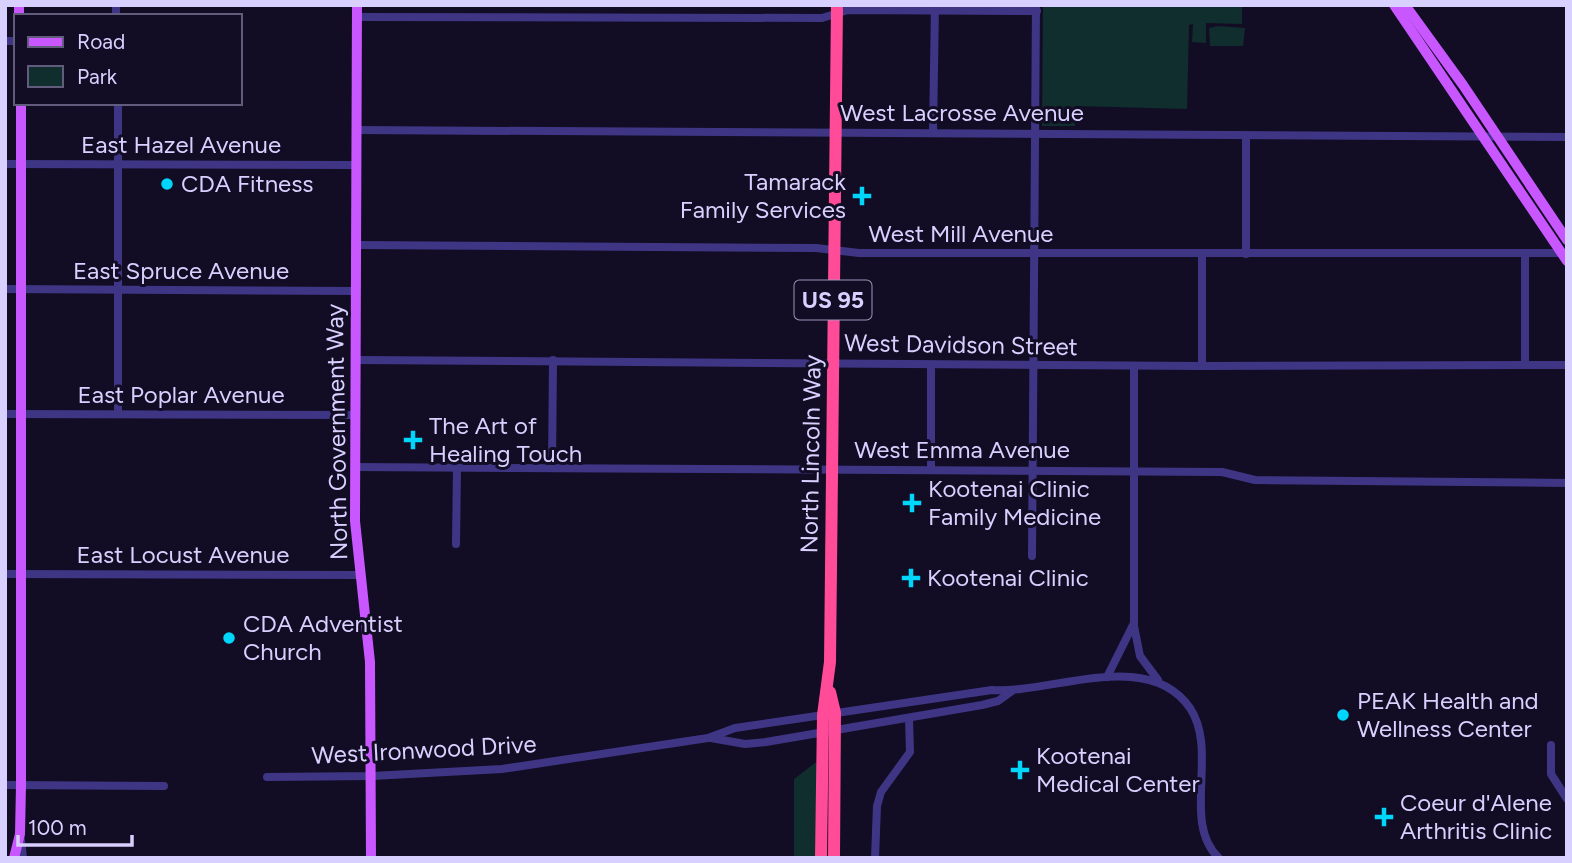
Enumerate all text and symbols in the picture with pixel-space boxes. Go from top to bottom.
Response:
legend [14,14,242,105]
text: Road [77,29,125,54]
text: Park [77,64,118,89]
street label: West Lacrosse Avenue [840,98,1084,127]
street label: East Hazel Avenue [81,130,281,159]
place label: Tamarack Family Services [680,167,846,224]
place label: CDA Fitness [181,169,314,198]
marker: CDA Fitness [159,176,175,192]
marker: Tamarack Family Services [852,186,872,206]
street label: West Mill Avenue [869,219,1053,248]
street label: East Spruce Avenue [73,256,289,285]
road number: US 95 [794,280,872,320]
street label: North Government Way [320,303,353,560]
street label: West Davidson Street [844,328,1078,361]
street label: North Lincoln Way [794,354,827,554]
street label: East Poplar Avenue [77,380,285,409]
place label: The Art of Healing Touch [429,411,582,468]
marker: The Art of Healing Touch [403,430,423,450]
street label: West Emma Avenue [854,435,1070,464]
place label: Kootenai Clinic Family Medicine [928,474,1101,531]
marker: Kootenai Clinic Family Medicine [902,493,922,513]
street label: East Locust Avenue [77,540,289,569]
place label: Kootenai Clinic [927,563,1089,592]
marker: Kootenai Clinic [901,568,921,588]
place label: CDA Adventist Church [243,609,403,666]
marker: CDA Adventist Church [221,630,237,646]
place label: PEAK Health and Wellness Center [1357,686,1539,743]
marker: PEAK Health and Wellness Center [1335,707,1351,723]
street label: West Ironwood Drive [311,729,537,770]
place label: Kootenai Medical Center [1036,741,1200,798]
marker: Kootenai Medical Center [1010,760,1030,780]
place label: Coeur d'Alene Arthritis Clinic [1400,788,1552,845]
scale bar [18,804,131,848]
marker: Coeur d'Alene Arthritis Clinic [1374,807,1394,827]
text: 100 m [28,815,87,840]

